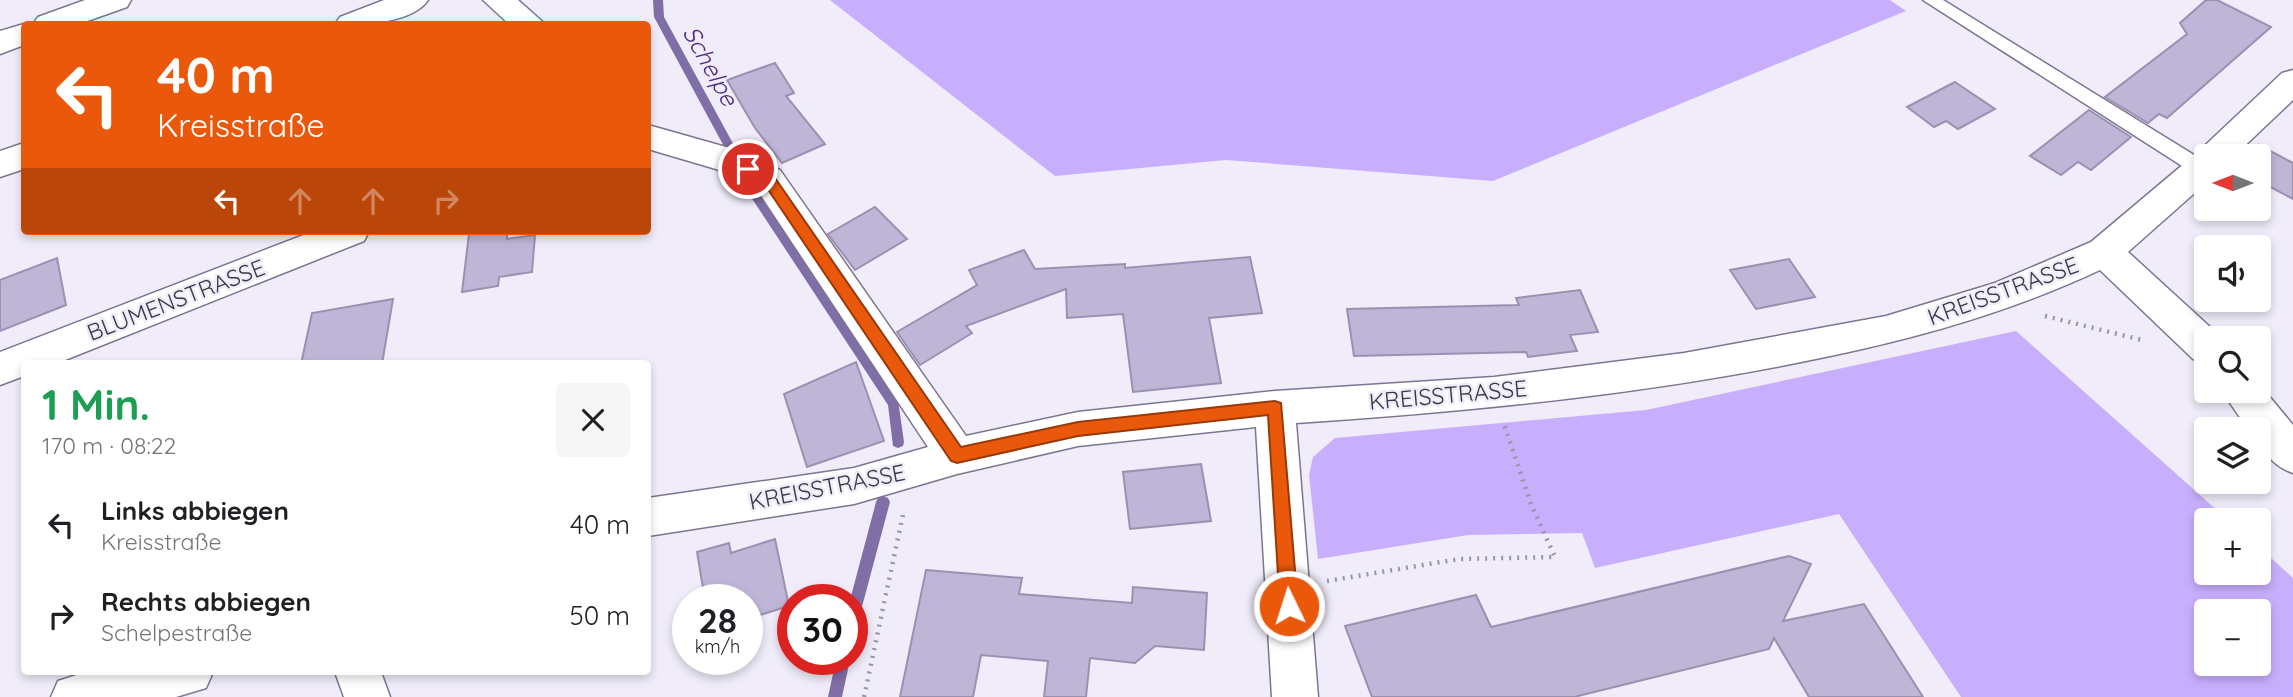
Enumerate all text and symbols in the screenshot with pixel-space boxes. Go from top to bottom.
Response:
water label: Schelpe [677,20,746,112]
text: 40 m [157,44,275,105]
icon: left [42,49,133,140]
text: Kreisstraße [157,105,325,145]
pin [718,139,778,199]
north arrow [2194,144,2272,220]
map controls [2194,144,2271,676]
icon: arrive [729,150,767,188]
icon: left [208,182,246,220]
icon: ahead [281,182,319,220]
icon: ahead [354,182,392,220]
icon: right [427,182,465,220]
button: sound [2194,235,2271,312]
street label: KREISSTRASSE [1923,250,2082,331]
street label: BLUMENSTRASSE [83,252,269,347]
button: search [2194,326,2271,403]
street label: KREISSTRASSE [1368,373,1528,416]
text: 1 Min. [42,378,150,431]
button: close [556,383,630,457]
button: layers [2194,417,2271,494]
text: 170 m · 08:22 [42,431,176,460]
street label: KREISSTRASSE [746,457,908,516]
text: Links abbiegen [101,494,289,527]
icon: left [42,506,80,544]
text: 40 m [570,508,630,541]
button: + [2194,508,2271,585]
text: Kreisstraße [101,527,221,556]
position arrow [1252,569,1326,643]
speed limit sign: 30 [777,584,868,675]
text: Rechts abbiegen [101,585,311,618]
icon: right [42,597,80,635]
text: 28 [698,598,737,642]
text: 50 m [570,599,630,632]
button: − [2194,599,2271,676]
text: Schelpestraße [101,618,252,647]
text: km/h [695,635,740,658]

